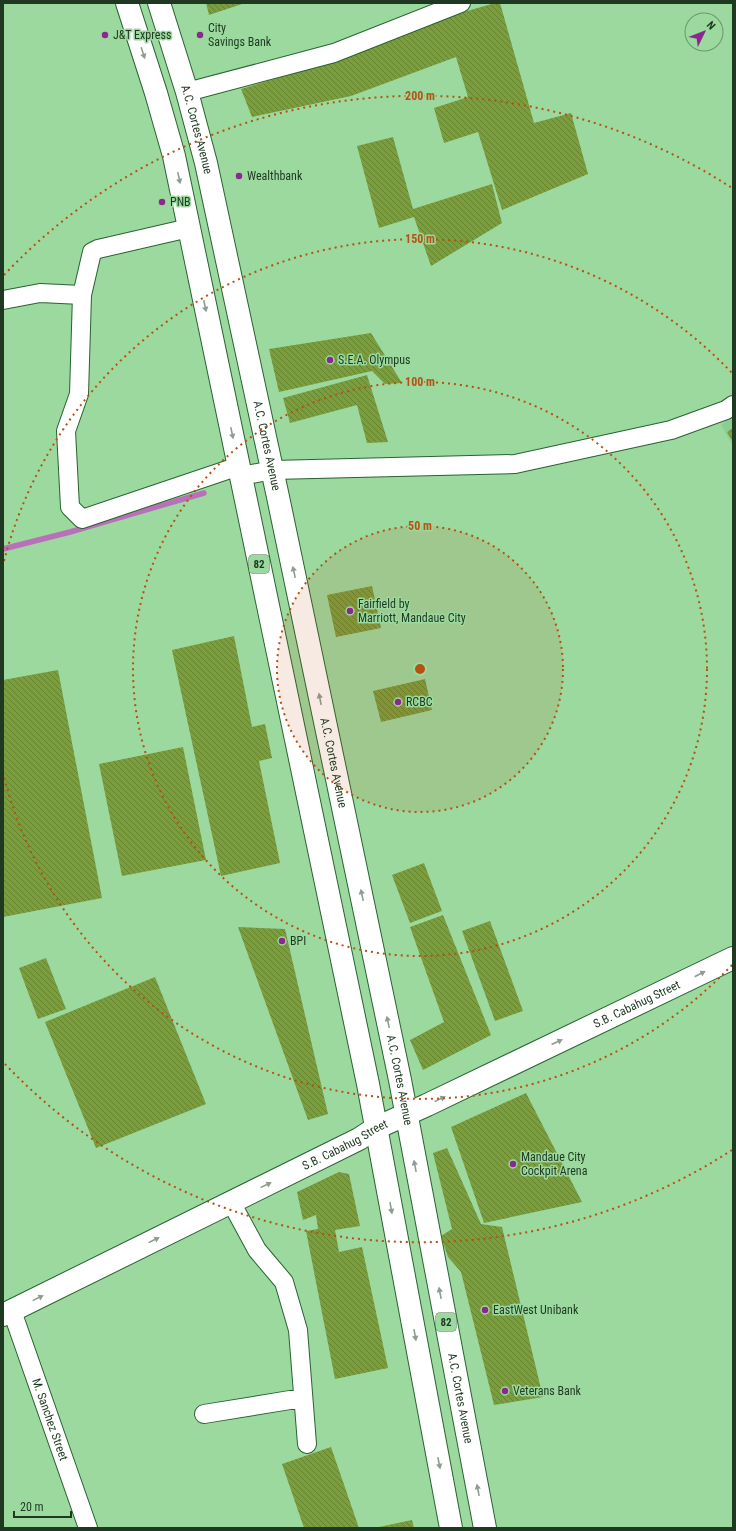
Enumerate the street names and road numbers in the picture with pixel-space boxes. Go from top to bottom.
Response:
street label: A.C. Cortes Avenue [178,83,215,176]
street label: A.C. Cortes Avenue [250,399,284,492]
road number: 82 [249,555,269,573]
street label: A.C. Cortes Avenue [317,716,350,809]
street label: S.B. Cabahug Street [591,977,683,1031]
street label: A.C. Cortes Avenue [384,1034,415,1127]
street label: S.B. Cabahug Street [300,1117,390,1173]
road number: 82 [436,1313,456,1331]
street label: A.C. Cortes Avenue [445,1352,476,1445]
street label: M. Sanchez Street [29,1377,71,1463]

